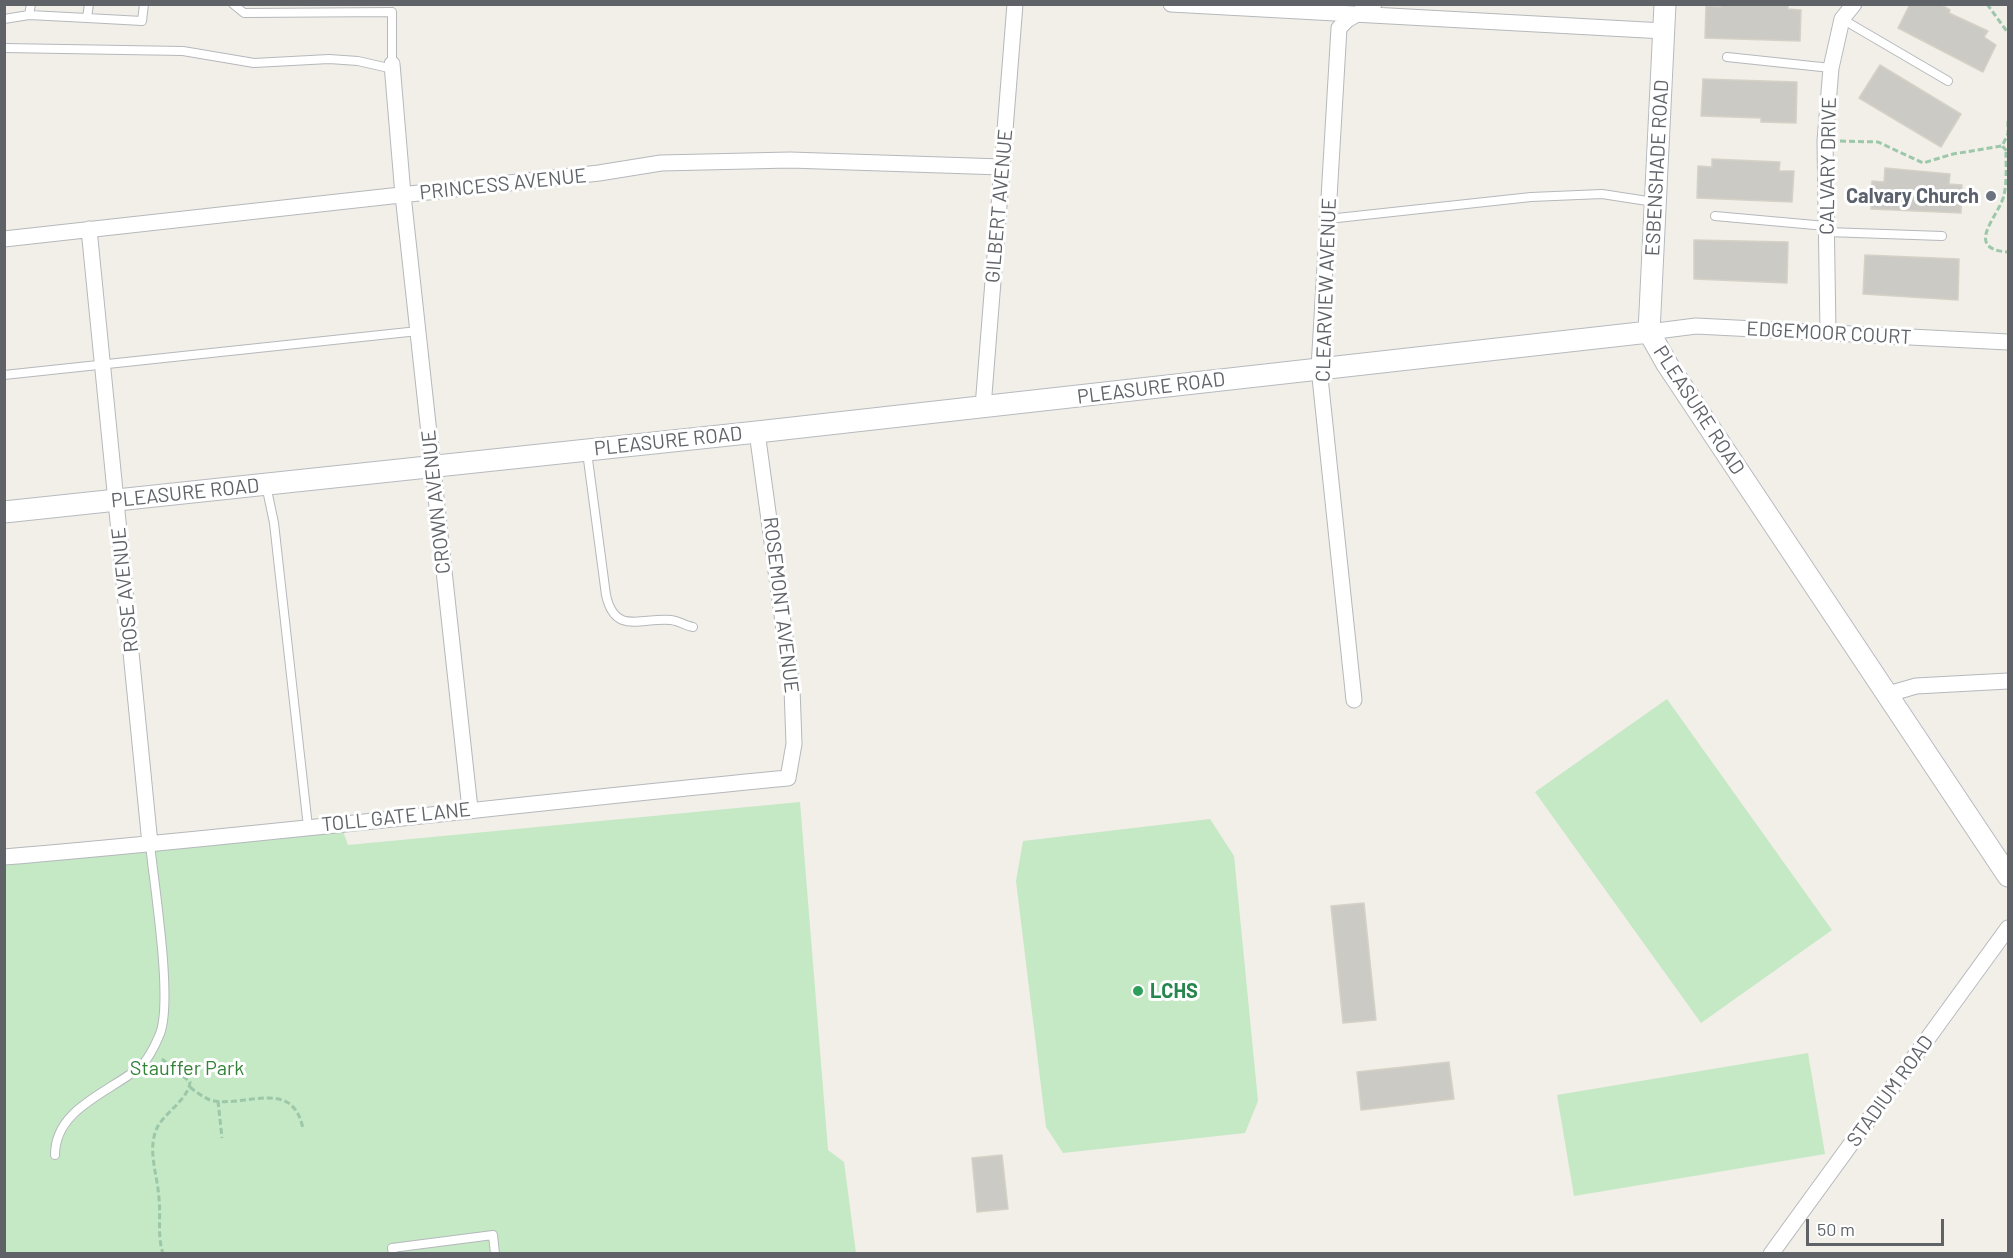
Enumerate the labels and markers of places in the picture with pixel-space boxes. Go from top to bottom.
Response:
place label: Calvary Church [1846,184,1979,208]
marker: Calvary Church [1984,189,1998,203]
place label: LCHS [1150,979,1198,1003]
marker: LCHS [1131,984,1145,998]

